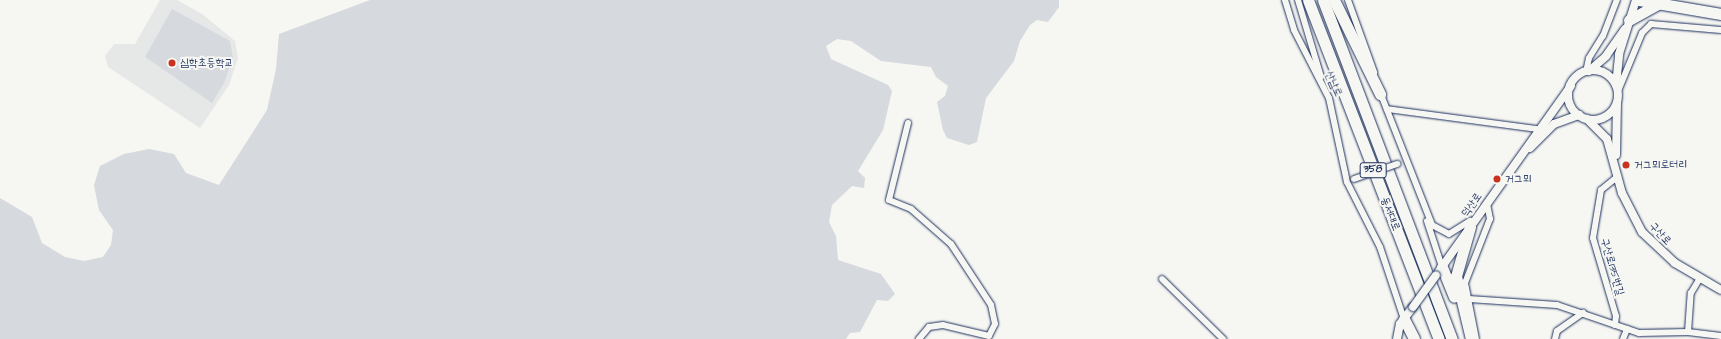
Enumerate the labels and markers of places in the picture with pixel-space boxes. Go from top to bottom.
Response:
place label: 심학초등학교 [180,56,233,70]
marker: 심학초등학교 [167,58,177,68]
place label: 거그뫼로터리 [1634,158,1687,172]
marker: 거그뫼로터리 [1621,160,1631,170]
place label: 거그뫼 [1505,172,1532,186]
marker: 거그뫼 [1492,174,1502,184]

